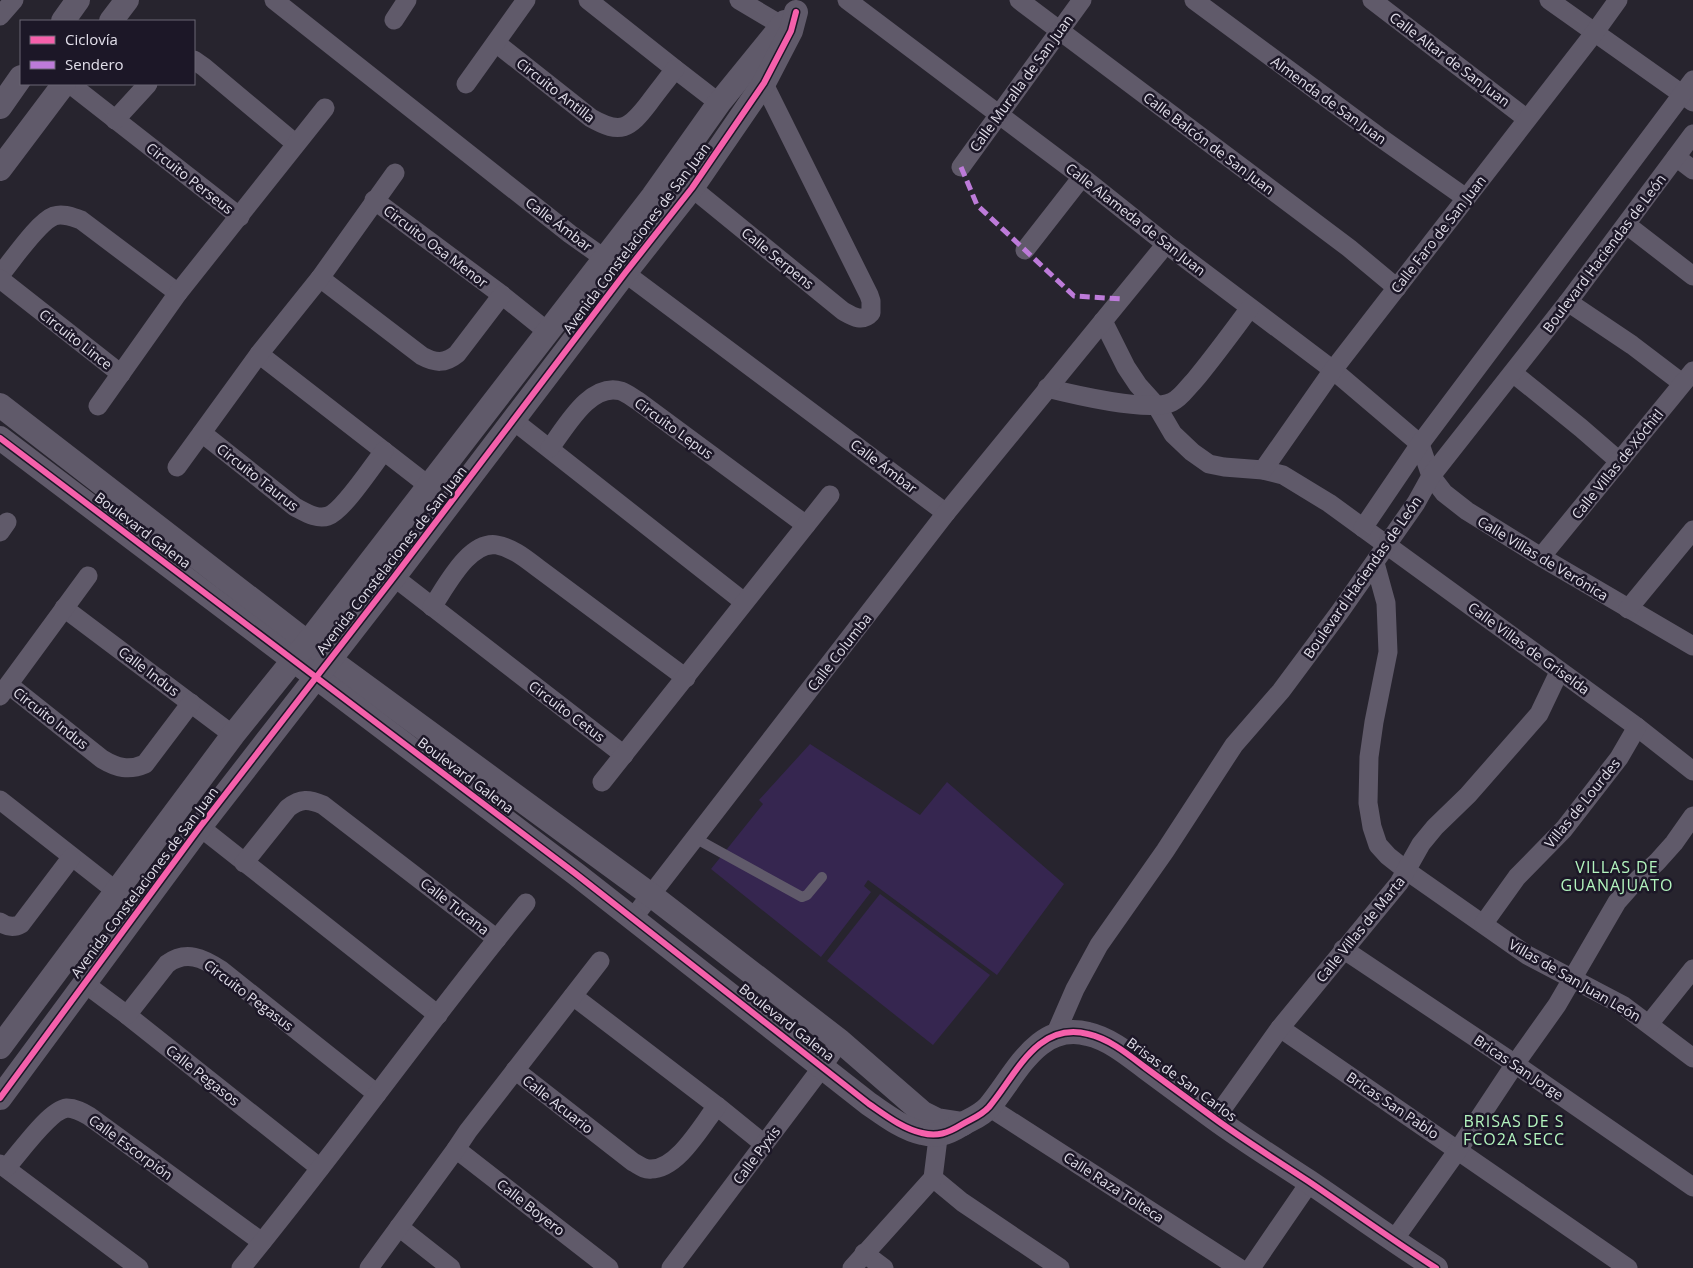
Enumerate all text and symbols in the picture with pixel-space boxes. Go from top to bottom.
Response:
street label: Calle Altar de San Juan [1386,7,1514,111]
street label: Calle Muralla de San Juan [965,11,1077,155]
legend [20,20,195,85]
text: Ciclovía [65,29,118,49]
street label: Almenda de San Juan [1267,52,1391,148]
street label: Circuito Antilla [513,53,599,127]
text: Sendero [65,54,124,74]
street label: Calle Balcón de San Juan [1140,87,1278,199]
street label: Circuito Perseus [142,138,238,218]
street label: Avenida Constelaciones de San Juan [558,139,714,337]
street label: Calle Alameda de San Juan [1062,158,1210,280]
street label: Boulevard Haciendas de León [1538,170,1670,336]
street label: Calle Faro de San Juan [1386,171,1490,297]
street label: Calle Ámbar [522,193,597,256]
street label: Circuito Osa Menor [380,200,492,292]
street label: Calle Serpens [738,223,818,293]
street label: Circuito Lince [35,304,117,374]
street label: Circuito Lepus [631,393,717,463]
street label: Calle Villas de Xóchitl [1567,405,1667,523]
street label: Calle Ámbar [847,435,922,498]
street label: Circuito Taurus [213,439,303,515]
street label: Avenida Constelaciones de San Juan [311,462,471,658]
street label: Boulevard Galena [91,488,195,572]
street label: Boulevard Haciendas de León [1299,492,1425,662]
street label: Calle Villas de Verónica [1474,511,1612,605]
street label: Calle Villas de Griselda [1464,597,1594,699]
street label: Calle Columba [803,609,875,695]
street label: Calle Indus [115,642,184,700]
street label: Circuito Cetus [525,676,609,746]
street label: Circuito Indus [10,683,93,753]
street label: Boulevard Galena [414,733,518,817]
street label: Villas de Lourdes [1540,754,1624,852]
street label: Avenida Constelaciones de San Juan [66,783,222,981]
district label: VILLAS DE GUANAJUATO [1561,856,1673,896]
street label: Calle Villas de Marta [1311,872,1409,986]
street label: Calle Tucana [417,873,493,939]
street label: Villas de San Juan León [1506,934,1644,1026]
street label: Circuito Pegasus [200,955,298,1035]
street label: Boulevard Galena [735,979,839,1065]
street label: Bricas San Jorge [1471,1030,1568,1104]
street label: Brisas de San Carlos [1123,1033,1241,1126]
street label: Calle Pegasos [162,1040,244,1110]
street label: Bricas San Pablo [1343,1067,1443,1143]
street label: Calle Acuario [519,1070,597,1138]
street label: Calle Escorpión [85,1110,177,1184]
district label: BRISAS DE S FCO2A SECC [1463,1110,1565,1150]
street label: Calle Pyxis [728,1122,784,1188]
street label: Calle Raza Tolteca [1060,1147,1168,1227]
street label: Calle Boyero [493,1174,569,1240]

